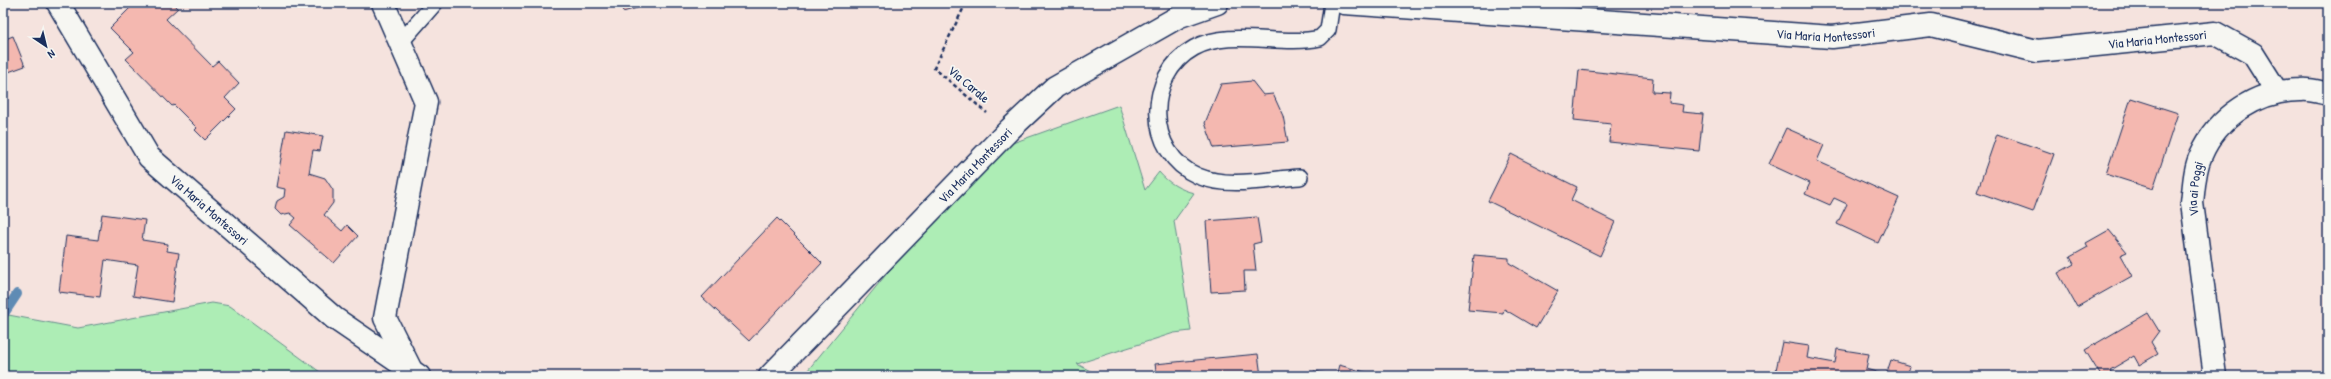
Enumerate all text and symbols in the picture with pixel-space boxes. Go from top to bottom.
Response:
street label: Via Maria Montessori [1776,23,1876,46]
street label: Via Maria Montessori [2107,25,2208,53]
north arrow [26,26,66,66]
text: N [45,47,58,62]
street label: Via Carale [944,61,994,107]
street label: Via Maria Montessori [934,123,1016,207]
street label: Via ai Poggi [2183,159,2207,217]
street label: Via Maria Montessori [166,170,253,249]

